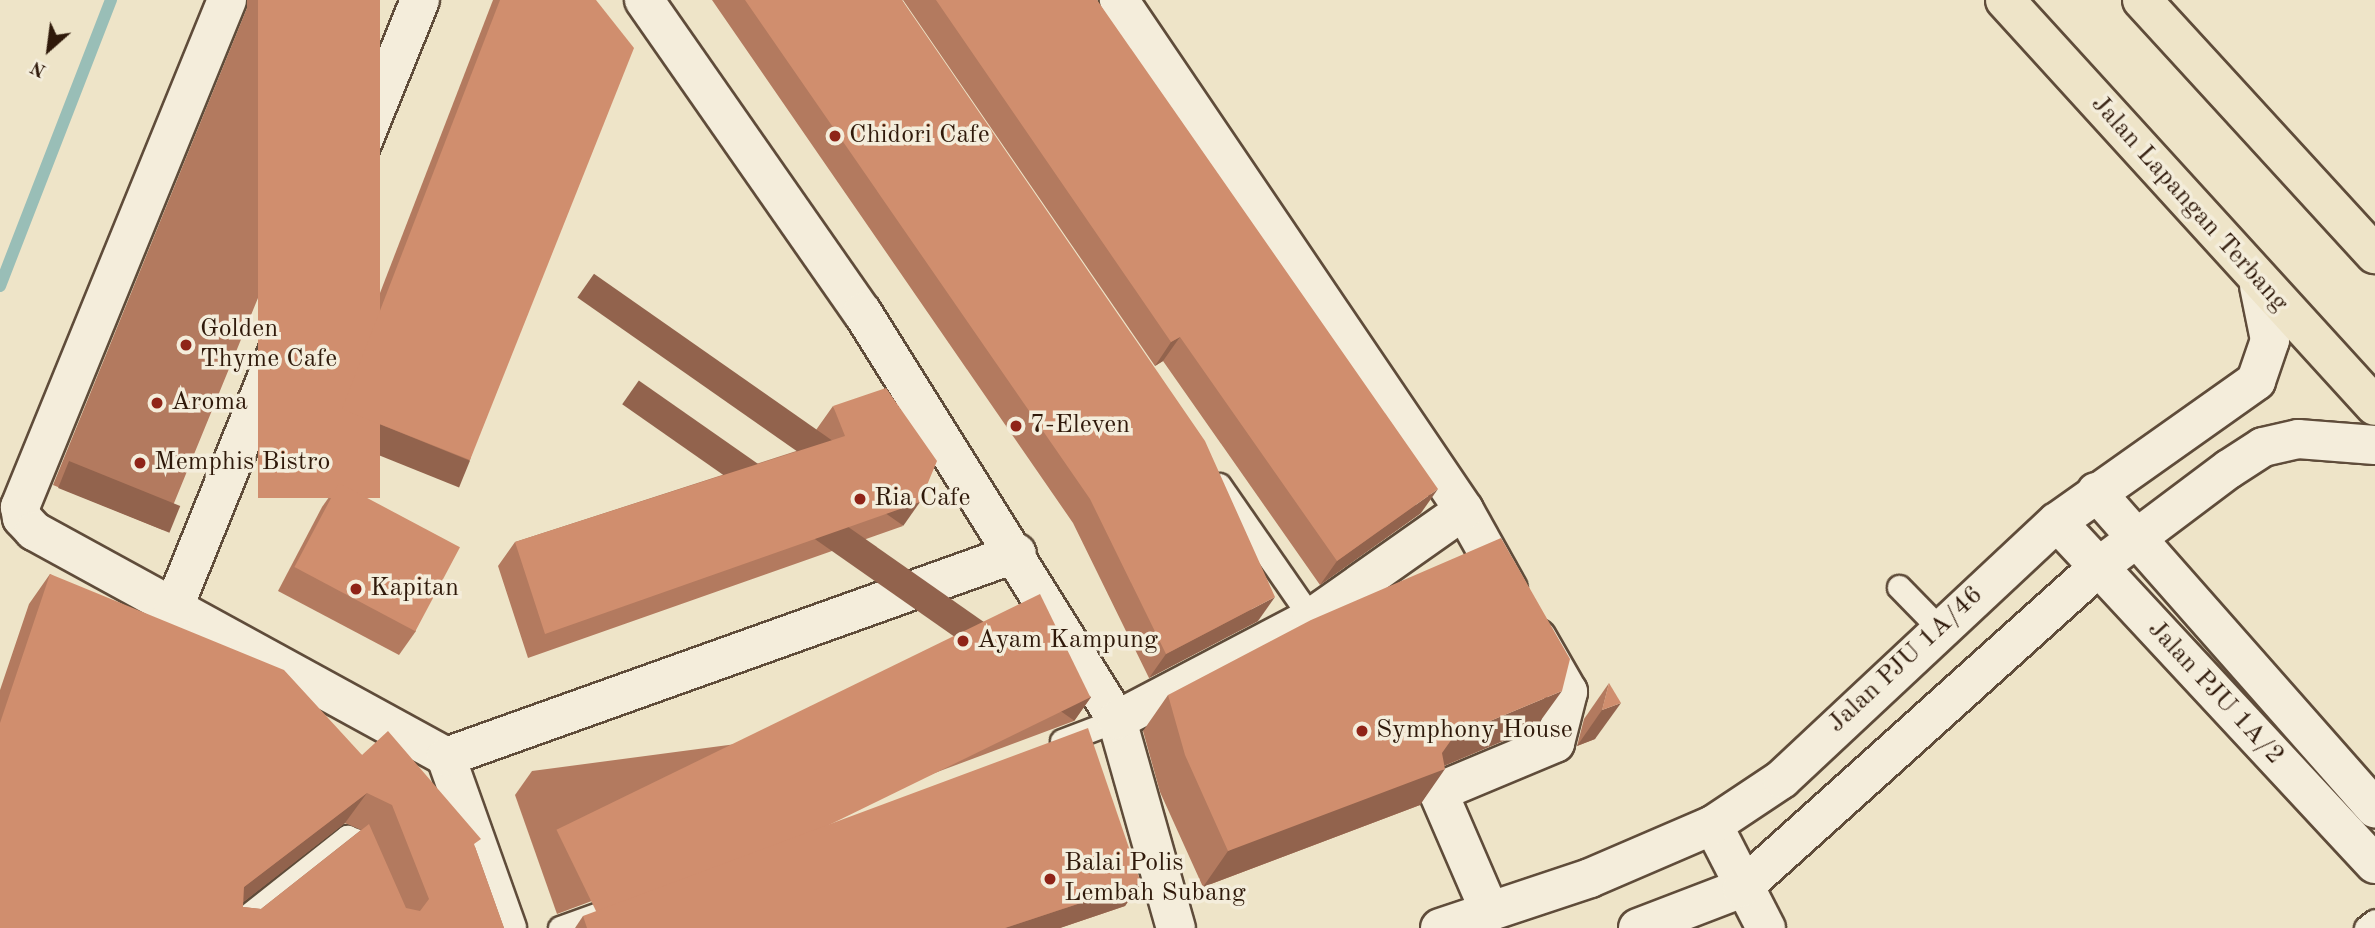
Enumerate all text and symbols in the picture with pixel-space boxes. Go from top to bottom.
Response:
north arrow [14,14,84,84]
text: N [28,56,50,80]
street label: Jalan Lapangan Terbang [2084,89,2294,319]
place label: Chidori Cafe [849,120,990,152]
marker: Chidori Cafe [827,128,843,144]
place label: Golden Thyme Cafe [200,314,337,376]
marker: Golden Thyme Cafe [178,337,194,353]
place label: Aroma [171,387,248,419]
marker: Aroma [149,395,165,411]
place label: 7-Eleven [1030,410,1130,442]
marker: 7-Eleven [1008,418,1024,434]
place label: Memphis Bistro [154,447,330,479]
marker: Memphis Bistro [132,455,148,471]
place label: Ria Cafe [874,483,971,515]
marker: Ria Cafe [852,491,868,507]
place label: Kapitan [370,573,459,605]
street label: Jalan PJU 1A/46 [1822,580,1990,740]
marker: Kapitan [348,581,364,597]
street label: Jalan PJU 1A/2 [2140,614,2290,772]
place label: Ayam Kampung [977,625,1158,657]
marker: Ayam Kampung [955,633,971,649]
place label: Symphony House [1376,715,1573,747]
marker: Symphony House [1354,723,1370,739]
place label: Balai Polis Lembah Subang [1064,848,1246,910]
marker: Balai Polis Lembah Subang [1042,871,1058,887]

